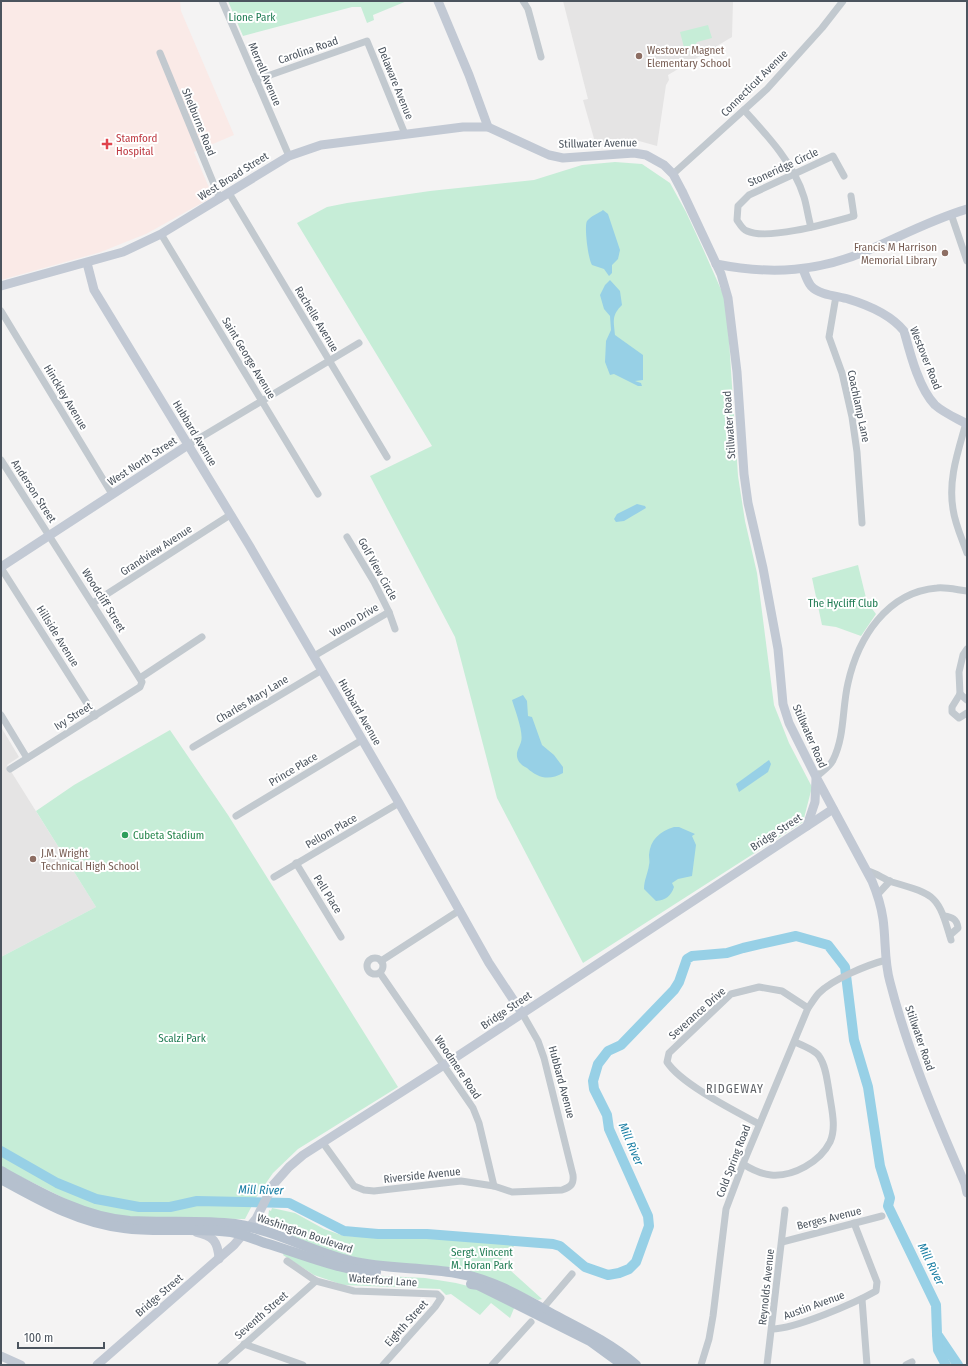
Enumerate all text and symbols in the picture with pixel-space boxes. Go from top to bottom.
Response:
park label: Lione Park [229,11,276,24]
street label: Carolina Road [277,34,340,67]
street label: Merrell Avenue [245,41,284,108]
place label: Westover Magnet Elementary School [647,44,731,70]
street label: Delaware Avenue [375,45,416,121]
street label: Connecticut Avenue [718,47,790,119]
marker: Westover Magnet Elementary School [634,51,644,61]
street label: Shelburne Road [179,87,218,158]
place label: Stamford Hospital [116,132,157,158]
street label: Stillwater Avenue [559,136,637,151]
marker: Stamford Hospital [101,138,113,150]
street label: Stoneridge Circle [746,145,821,189]
street label: West Broad Street [196,149,271,203]
place label: Francis M Harrison Memorial Library [854,241,937,267]
marker: Francis M Harrison Memorial Library [940,248,950,258]
street label: Rachelle Avenue [292,284,341,354]
street label: Saint George Avenue [219,315,278,401]
street label: Westover Road [907,325,944,392]
street label: Hinckley Avenue [41,362,90,432]
street label: Coachlamp Lane [845,369,873,443]
street label: Stillwater Road [721,391,738,459]
street label: Hubbard Avenue [170,398,219,469]
street label: West North Street [105,434,180,489]
street label: Anderson Street [8,457,59,526]
street label: Grandview Avenue [118,522,195,578]
street label: Golf View Circle [355,536,400,603]
street label: Woodcliff Street [79,566,128,635]
park label: The Hycliff Club [808,597,878,610]
street label: Vuono Drive [328,601,381,640]
street label: Hillside Avenue [34,603,82,669]
street label: Charles Mary Lane [214,673,291,726]
street label: Hubbard Avenue [335,677,384,748]
street label: Ivy Street [52,699,95,733]
street label: Stillwater Road [790,702,829,770]
street label: Prince Place [267,750,320,789]
street label: Pellom Place [303,811,359,851]
street label: Bridge Street [748,811,805,854]
place label: Cubeta Stadium [133,829,204,842]
marker: Cubeta Stadium [120,830,130,840]
place label: J.M. Wright Technical High School [41,847,139,873]
marker: J.M. Wright Technical High School [28,854,38,864]
street label: Pell Place [311,873,345,916]
street label: Severance Drive [666,985,728,1042]
street label: Bridge Street [478,988,535,1032]
street label: Stillwater Road [902,1004,937,1073]
park label: Scalzi Park [158,1032,207,1045]
street label: Woodmere Road [432,1033,484,1102]
street label: Hubbard Avenue [546,1044,577,1120]
district label: RIDGEWAY [706,1082,764,1096]
water label: Mill River [616,1120,647,1168]
street label: Cold Spring Road [714,1123,753,1199]
street label: Riverside Avenue [383,1165,461,1186]
water label: Mill River [238,1183,285,1197]
street label: Berges Avenue [796,1204,863,1233]
street label: Washington Boulevard [255,1211,354,1256]
water label: Mill River [915,1241,948,1288]
park label: Sergt. Vincent M. Horan Park [451,1246,514,1272]
street label: Reynolds Avenue [756,1248,777,1326]
street label: Bridge Street [133,1271,186,1320]
street label: Waterford Lane [348,1272,418,1289]
street label: Austin Avenue [782,1288,846,1323]
street label: Seventh Street [232,1289,291,1342]
street label: Eighth Street [382,1297,431,1349]
scale bar [18,1324,104,1350]
text: 100 m [24,1331,53,1345]

